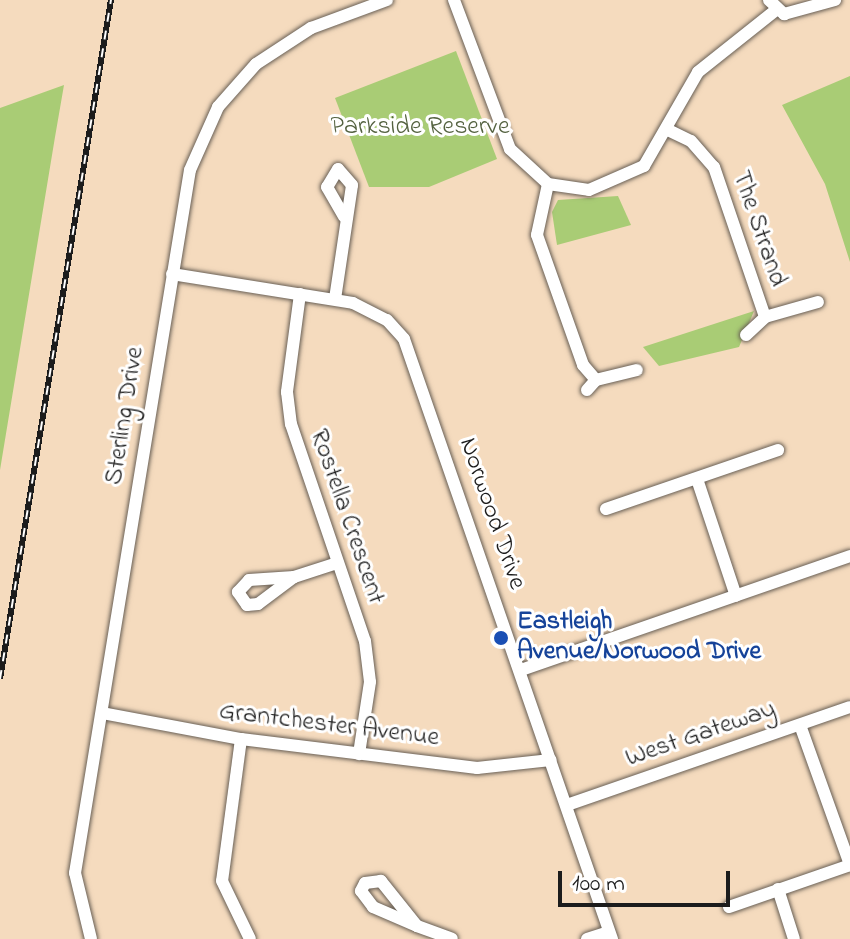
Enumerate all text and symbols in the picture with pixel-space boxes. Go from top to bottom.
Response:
park label: Parkside Reserve [330,112,510,144]
street label: The Strand [724,167,792,291]
street label: Sterling Drive [100,345,152,487]
street label: Rostella Crescent [302,426,390,608]
street label: Norwood Drive [450,434,532,594]
place label: Eastleigh Avenue/Norwood Drive [517,607,761,668]
marker: Eastleigh Avenue/Norwood Drive [492,629,510,647]
street label: West Gateway [622,695,780,775]
street label: Grantchester Avenue [217,697,441,755]
scale bar [562,855,734,905]
text: 100 m [572,867,625,902]

